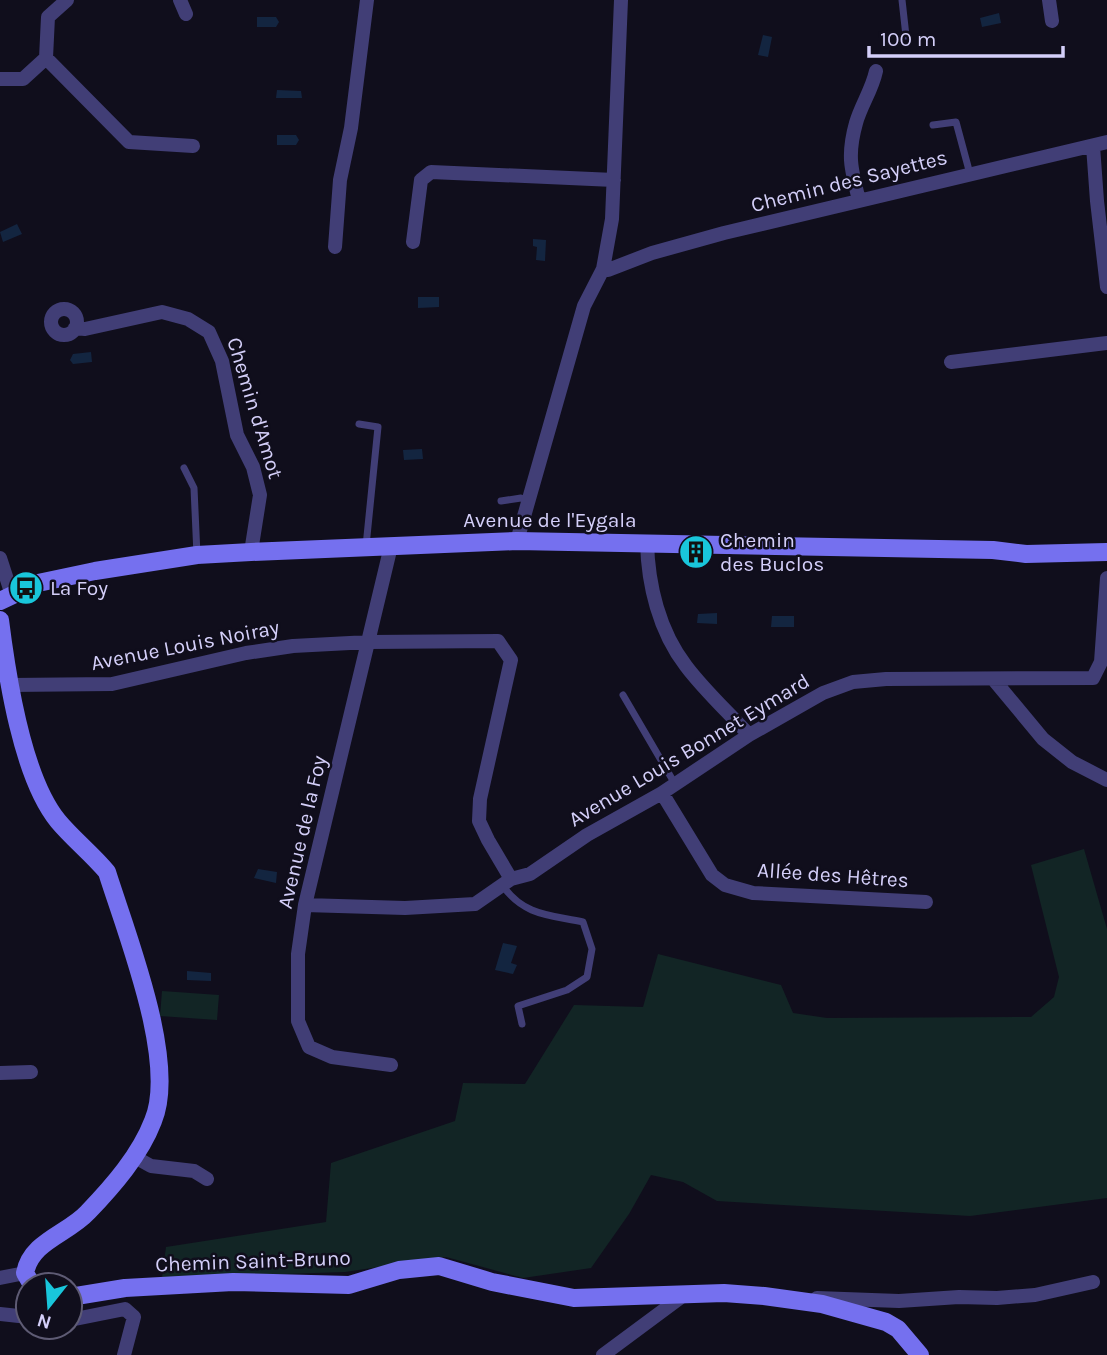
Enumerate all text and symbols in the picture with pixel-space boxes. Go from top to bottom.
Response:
scale bar [869,14,1063,58]
text: 100 m [880,27,937,51]
street label: Chemin des Sayettes [748,145,950,217]
street label: Chemin d'Amot [222,335,288,482]
street label: Avenue de l'Eygala [463,508,637,532]
place label: Chemin des Buclos [720,528,824,576]
building icon: Chemin des Buclos [677,533,715,571]
bus stop icon: La Foy [7,569,45,607]
place label: La Foy [50,576,108,600]
street label: Avenue Louis Noiray [89,615,281,675]
street label: Avenue Louis Bonnet Eymard [564,668,814,832]
street label: Avenue de la Foy [273,753,331,911]
street label: Allée des Hêtres [756,858,910,892]
street label: Chemin Saint-Bruno [155,1246,351,1276]
north arrow [14,1271,84,1341]
text: N [35,1309,54,1334]

